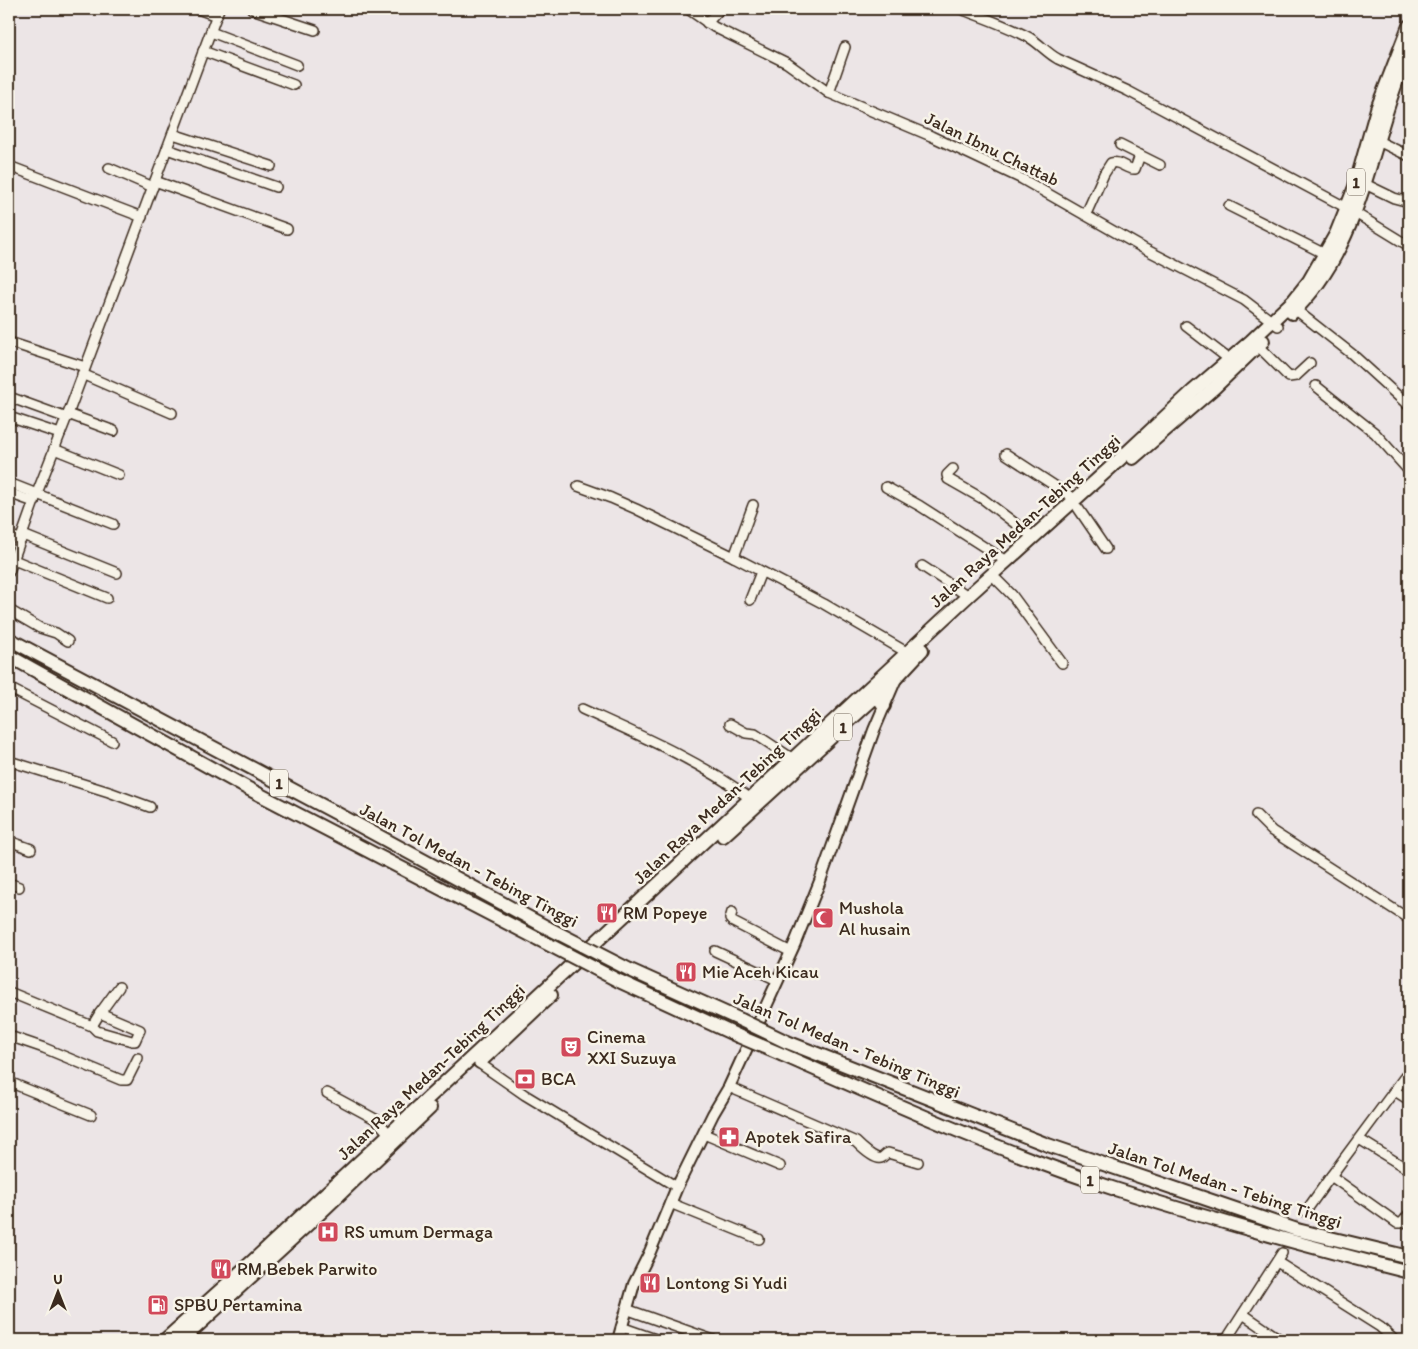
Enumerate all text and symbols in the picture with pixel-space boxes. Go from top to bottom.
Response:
street label: Jalan Ibnu Chattab [921,107,1063,191]
road number: 1 [1347,168,1365,196]
street label: Jalan Raya Medan-Tebing Tinggi [925,430,1125,612]
street label: Jalan Raya Medan-Tebing Tinggi [629,703,825,889]
road number: 1 [834,714,852,740]
road number: 1 [270,770,288,796]
street label: Jalan Tol Medan - Tebing Tinggi [356,798,582,932]
place label: Mushola Al husain [839,897,911,940]
restaurant icon: RM Popeye [595,901,619,925]
place label: RM Popeye [623,902,707,924]
mosque icon: Mushola Al husain [811,906,835,930]
restaurant icon: Mie Aceh Kicau [674,960,698,984]
place label: Mie Aceh Kicau [702,961,819,983]
street label: Jalan Raya Medan-Tebing Tinggi [333,979,529,1165]
street label: Jalan Tol Medan - Tebing Tinggi [730,987,964,1103]
place label: Cinema XXI Suzuya [587,1026,677,1069]
theatre icon: Cinema XXI Suzuya [559,1035,583,1059]
bank icon: BCA [513,1067,537,1091]
place label: BCA [541,1068,576,1090]
pharmacy icon: Apotek Safira [717,1125,741,1149]
place label: Apotek Safira [745,1126,852,1148]
street label: Jalan Tol Medan - Tebing Tinggi [1106,1137,1344,1233]
road number: 1 [1081,1166,1099,1194]
hospital icon: RS umum Dermaga [316,1220,340,1244]
place label: RS umum Dermaga [344,1221,493,1243]
restaurant icon: RM Bebek Parwito [209,1257,233,1281]
place label: RM Bebek Parwito [237,1258,377,1280]
north arrow [32,1266,82,1316]
text: U [53,1271,63,1288]
restaurant icon: Lontong Si Yudi [638,1271,662,1295]
place label: Lontong Si Yudi [666,1272,787,1294]
fuel station icon: SPBU Pertamina [146,1293,170,1317]
place label: SPBU Pertamina [174,1294,303,1316]

